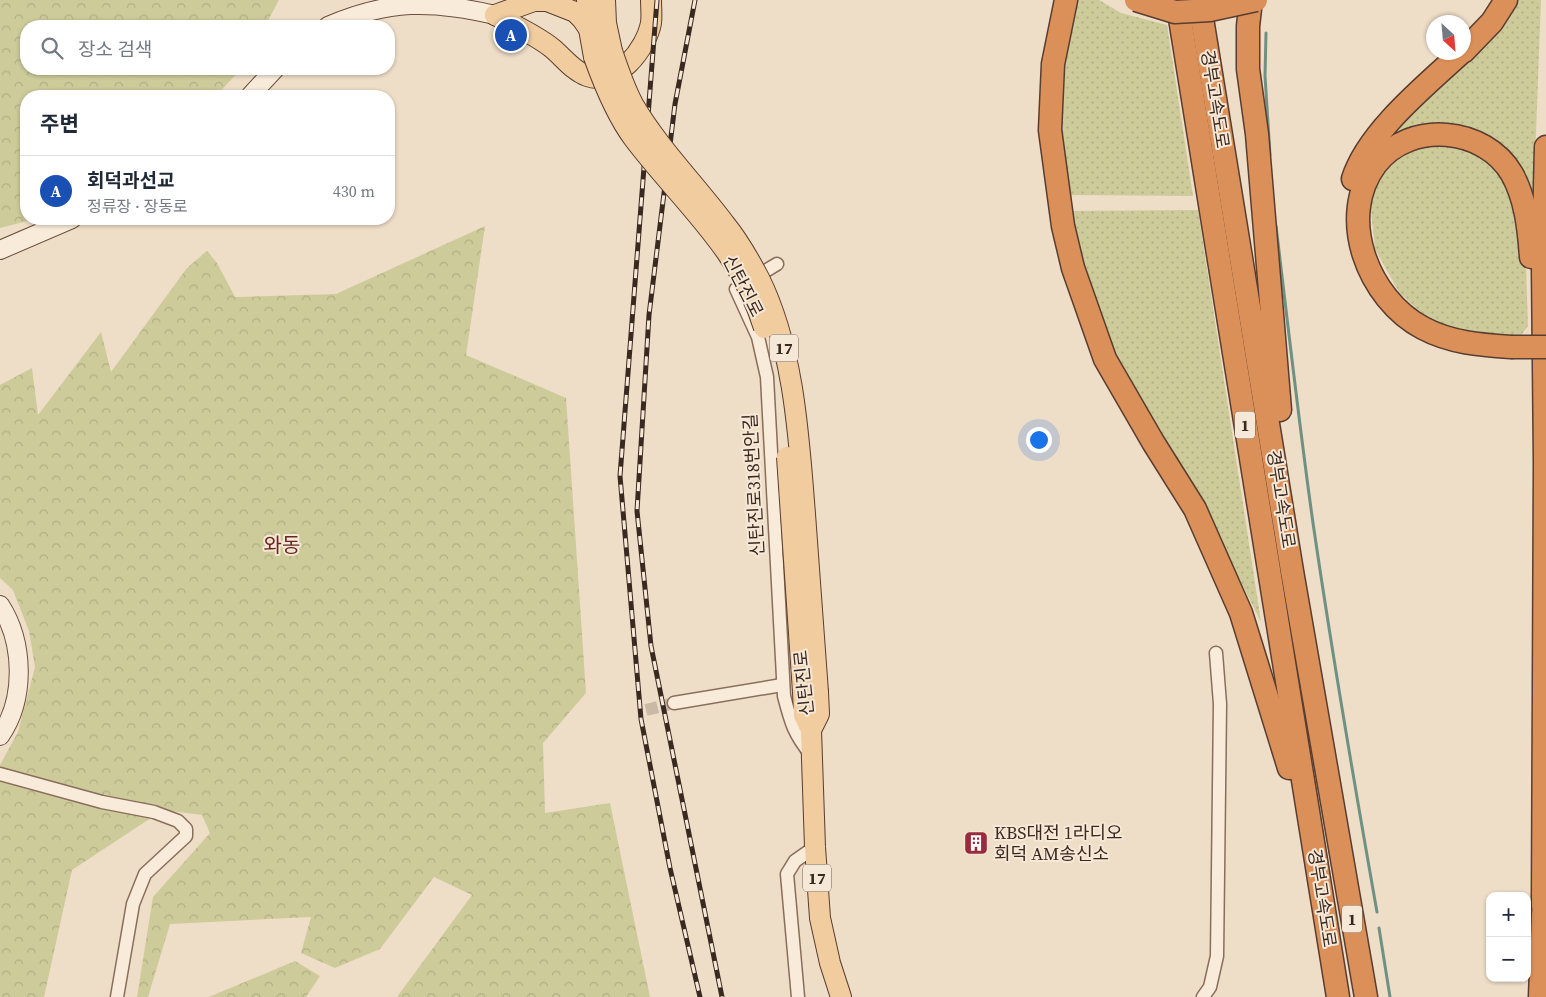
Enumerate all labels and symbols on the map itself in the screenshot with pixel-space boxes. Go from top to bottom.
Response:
north arrow [1426,15,1471,60]
pin: A [495,16,527,54]
street label: 경부고속도로 [1195,48,1236,150]
street label: 신탄진로 [717,251,770,321]
road number: 17 [770,334,798,362]
road number: 1 [1235,412,1255,438]
street label: 신탄진로318번안길 [737,413,770,557]
your location [1026,427,1052,453]
street label: 경부고속도로 [1261,448,1302,550]
district label: 와동 [264,531,300,559]
street label: 신탄진로 [788,649,819,717]
place label: KBS대전 1라디오 회덕 AM송신소 [994,820,1123,866]
building icon: KBS대전 1라디오 회덕 AM송신소 [963,830,989,856]
street label: 경부고속도로 [1302,847,1343,949]
road number: 17 [803,864,831,891]
road number: 1 [1342,906,1362,932]

